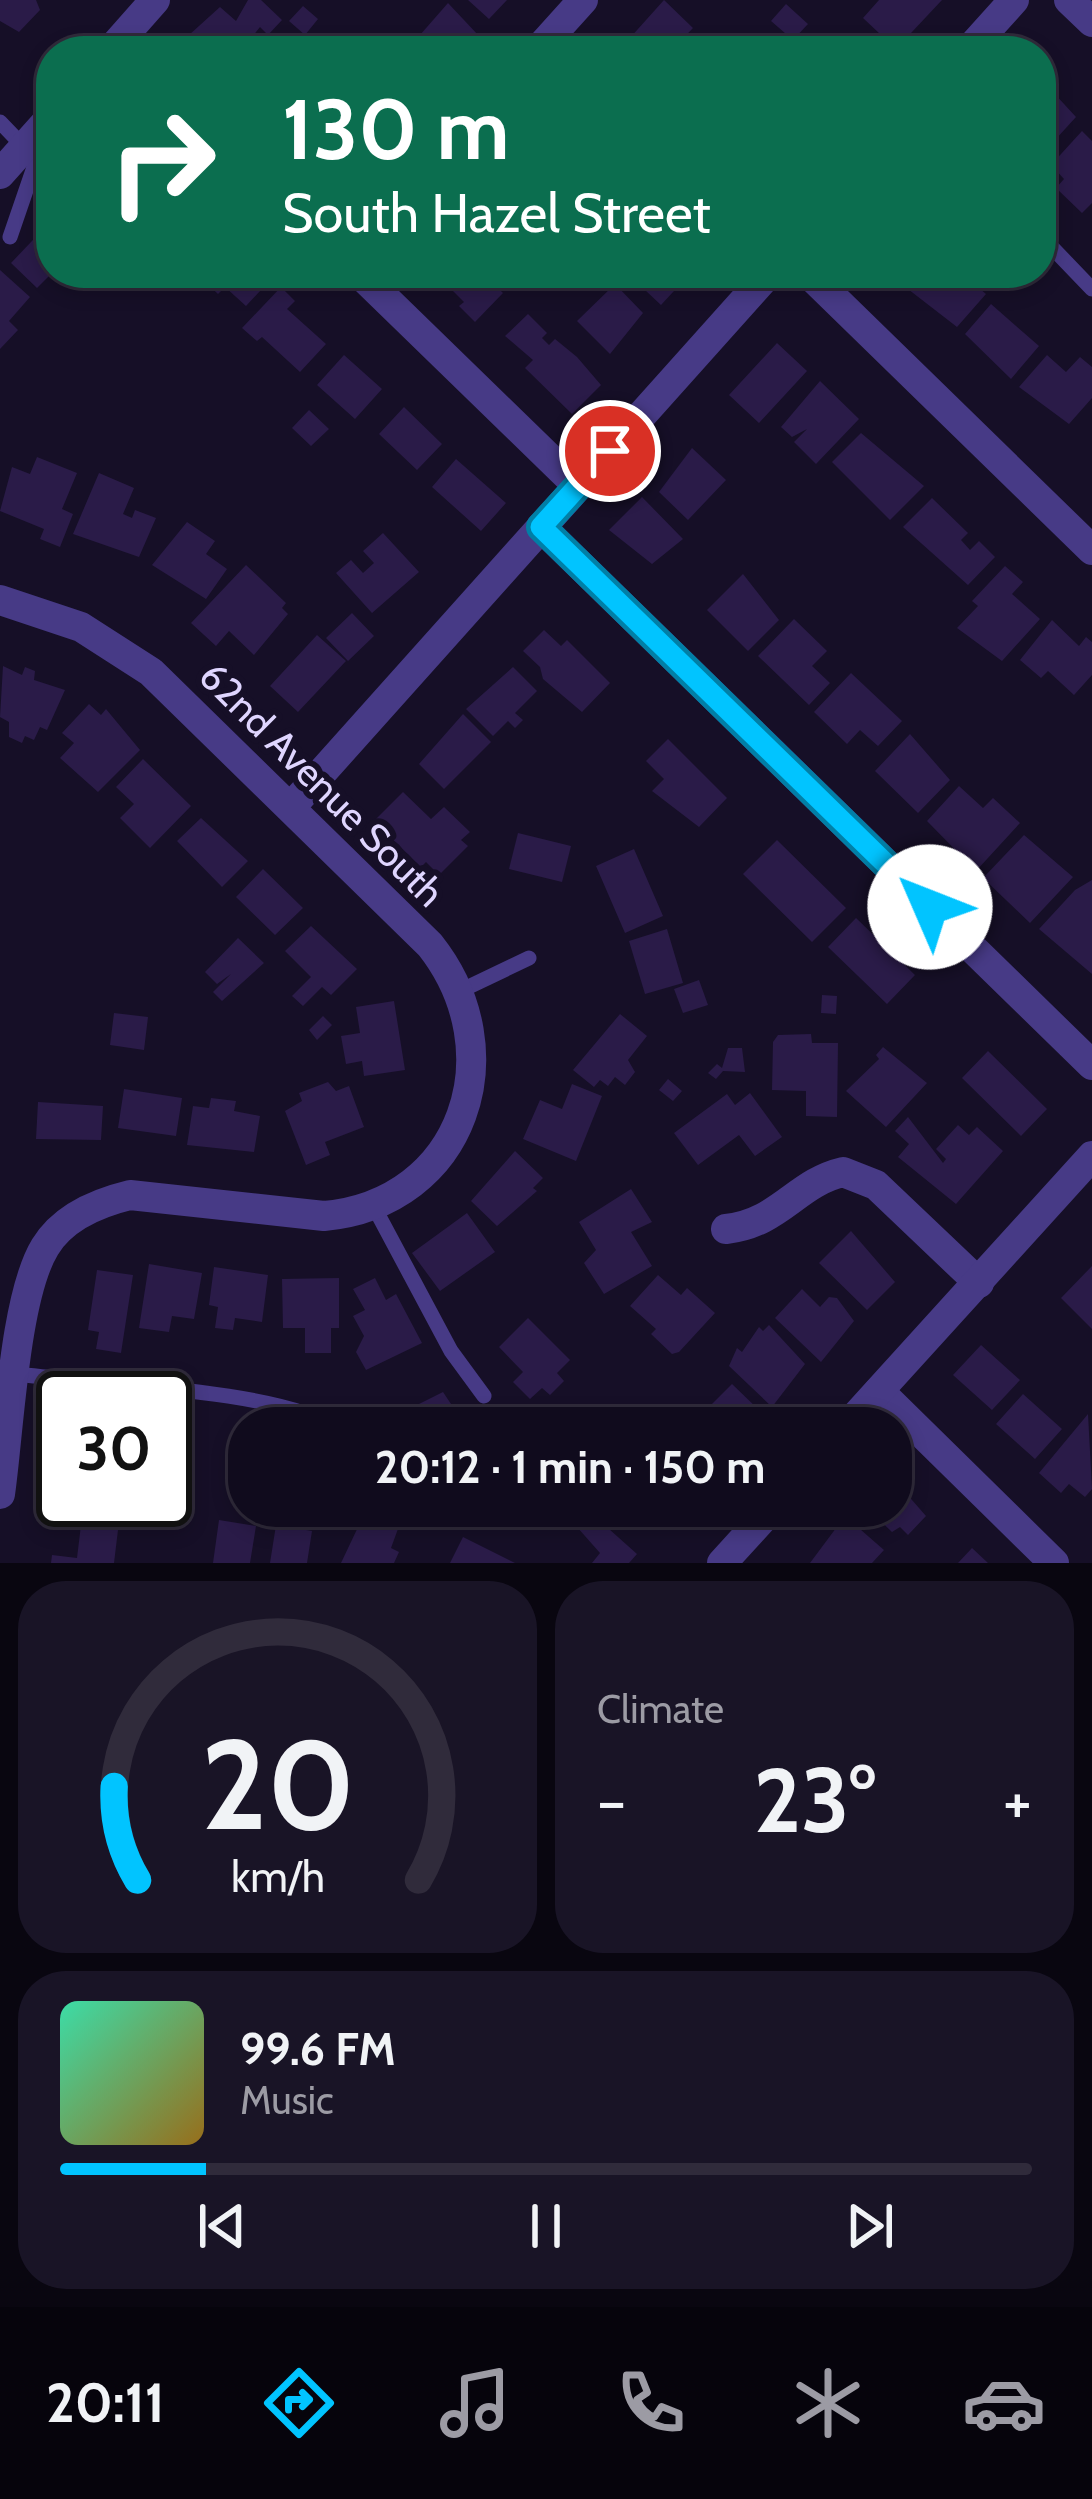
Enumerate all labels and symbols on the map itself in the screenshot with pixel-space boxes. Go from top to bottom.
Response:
pin [559,400,661,502]
street label: 62nd Avenue South [190,652,454,916]
position arrow [867,844,993,970]
speed limit sign: 30 [36,1371,192,1527]

